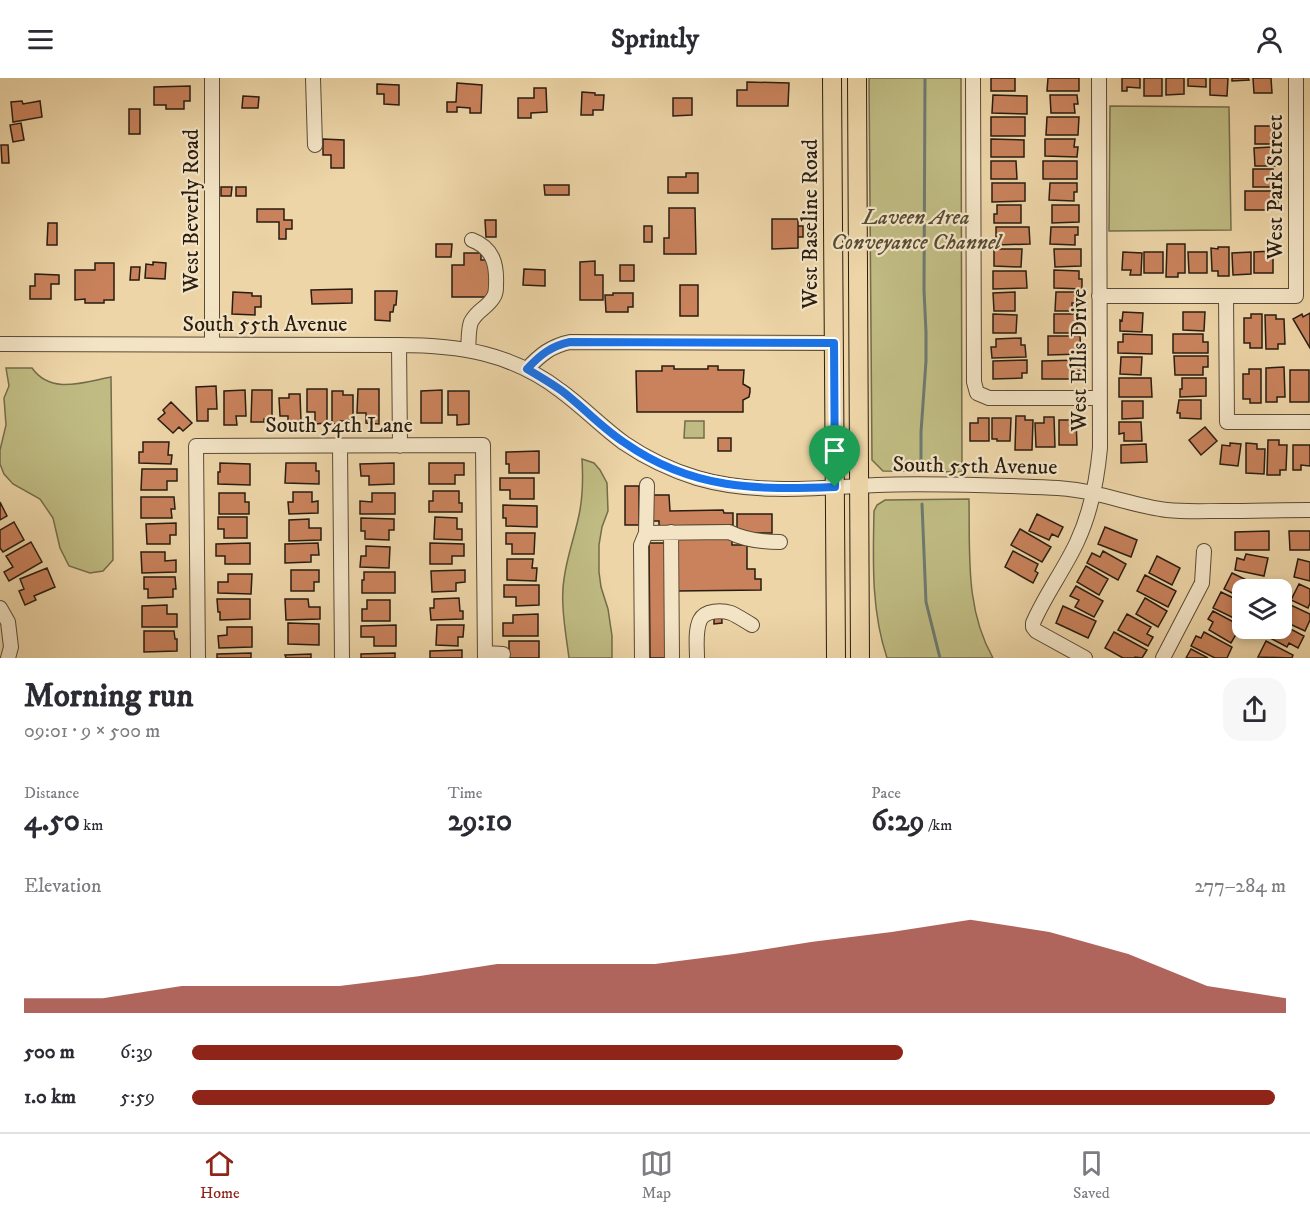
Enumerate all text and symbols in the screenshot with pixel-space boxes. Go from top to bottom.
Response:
text: Sprintly [611,22,699,56]
icon: menu [24,23,57,56]
icon: person [1253,23,1286,56]
street label: West Park Street [1262,114,1289,261]
street label: West Beverly Road [178,129,205,294]
street label: West Baseline Road [797,139,824,310]
park label: Laveen Area Conveyance Channel [831,204,1003,256]
street label: West Ellis Drive [1066,289,1093,432]
street label: South 55th Avenue [183,311,347,338]
street label: South 54th Lane [265,412,413,439]
pin [809,425,860,487]
icon: arrive [818,434,851,467]
street label: South 55th Avenue [892,451,1058,481]
map controls [1232,579,1292,639]
button: layers [1232,579,1292,639]
text: Morning run [24,676,193,717]
button: share [1223,678,1286,741]
text: 09:01 · 9 × 500 m [24,719,160,744]
text: Distance [24,783,79,803]
text: Time [448,783,482,803]
text: Pace [871,783,901,803]
text: 4.50 [24,803,80,840]
text: 29:10 [448,803,512,840]
text: 6:29 [871,803,924,840]
text: km [80,815,103,835]
text: /km [924,815,952,835]
text: Elevation [24,874,101,899]
text: 277–284 m [1194,874,1286,899]
text: 500 m [24,1040,75,1065]
text: 6:39 [120,1040,153,1065]
text: 1.0 km [24,1085,76,1110]
text: 5:59 [120,1085,155,1110]
tab: Home [200,1147,240,1203]
tab: Map [640,1147,673,1203]
tab: Saved [1073,1147,1110,1203]

